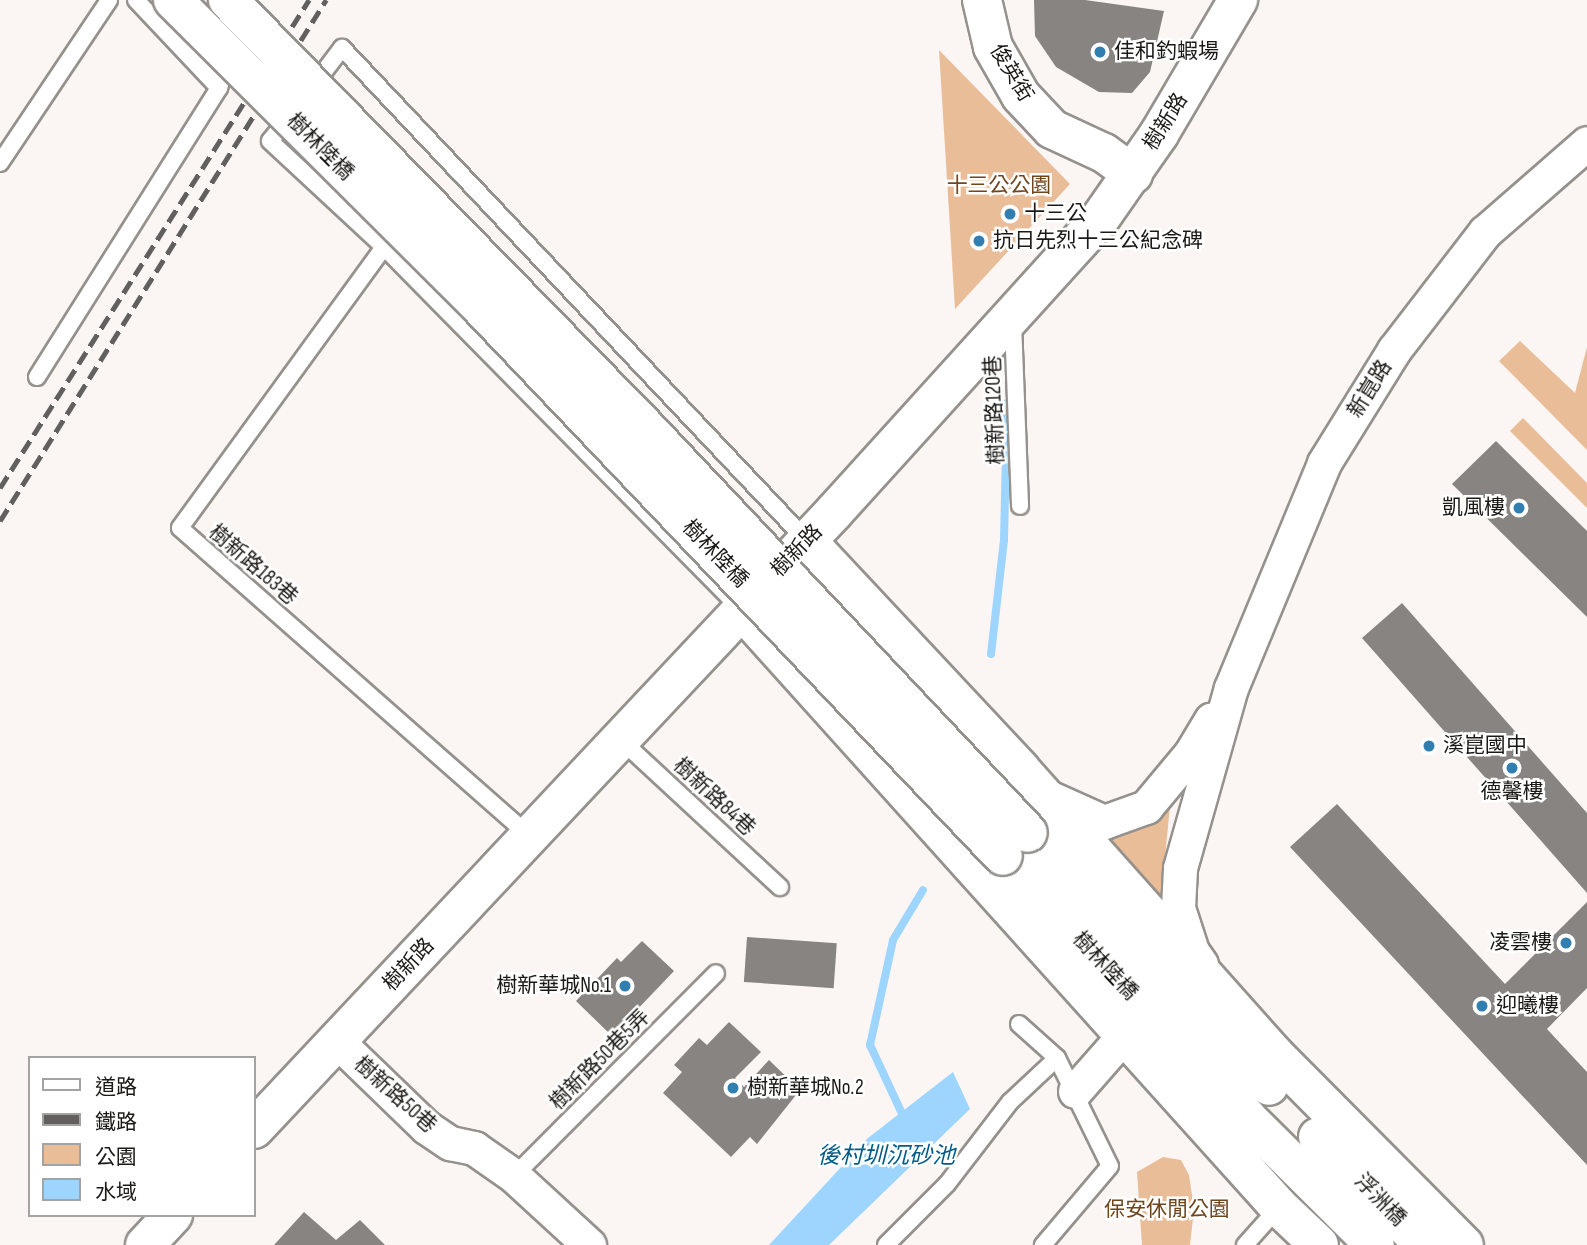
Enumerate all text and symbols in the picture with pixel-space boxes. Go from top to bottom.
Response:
place label: 佳和釣蝦場 [1114,39,1219,65]
street label: 俊英街 [984,40,1038,106]
marker: 佳和釣蝦場 [1092,44,1108,60]
street label: 樹新路 [1139,89,1193,155]
street label: 樹林陸橋 [281,108,359,186]
park label: 十三公公園 [947,173,1051,199]
place label: 十三公 [1024,201,1087,227]
marker: 十三公 [1002,206,1018,222]
place label: 抗日先烈十三公紀念碑 [993,228,1203,254]
marker: 抗日先烈十三公紀念碑 [971,233,987,249]
street label: 樹新路120巷 [980,355,1010,465]
street label: 新崑路 [1343,356,1397,422]
place label: 凱風樓 [1442,495,1505,521]
marker: 凱風樓 [1511,500,1527,516]
street label: 樹林陸橋 [677,515,753,593]
street label: 樹新路183巷 [203,520,303,610]
street label: 樹新路 [766,520,828,582]
place label: 溪崑國中 [1443,733,1527,759]
marker: 溪崑國中 [1421,738,1437,754]
street label: 樹新路84巷 [668,753,760,841]
marker: 德馨樓 [1504,760,1520,776]
place label: 德馨樓 [1481,779,1543,805]
street label: 樹林陸橋 [1067,927,1143,1005]
place label: 凌雲樓 [1489,930,1552,956]
street label: 樹新路 [378,933,440,997]
marker: 凌雲樓 [1558,935,1574,951]
place label: 樹新華城No.1 [496,973,611,999]
marker: 樹新華城No.1 [617,978,633,994]
place label: 迎曦樓 [1496,993,1559,1019]
marker: 迎曦樓 [1474,998,1490,1014]
street label: 樹新路50巷5弄 [545,1005,655,1115]
street label: 樹新路50巷 [349,1052,441,1138]
legend [28,1056,256,1217]
text: 道路 [95,1075,137,1100]
place label: 樹新華城No.2 [747,1075,864,1101]
marker: 樹新華城No.2 [725,1080,741,1096]
text: 鐵路 [95,1110,137,1135]
water label: 後村圳沉砂池 [817,1142,955,1170]
text: 公園 [95,1145,137,1170]
street label: 浮洲橋 [1349,1169,1411,1231]
text: 水域 [95,1180,137,1205]
park label: 保安休閒公園 [1104,1197,1230,1223]

